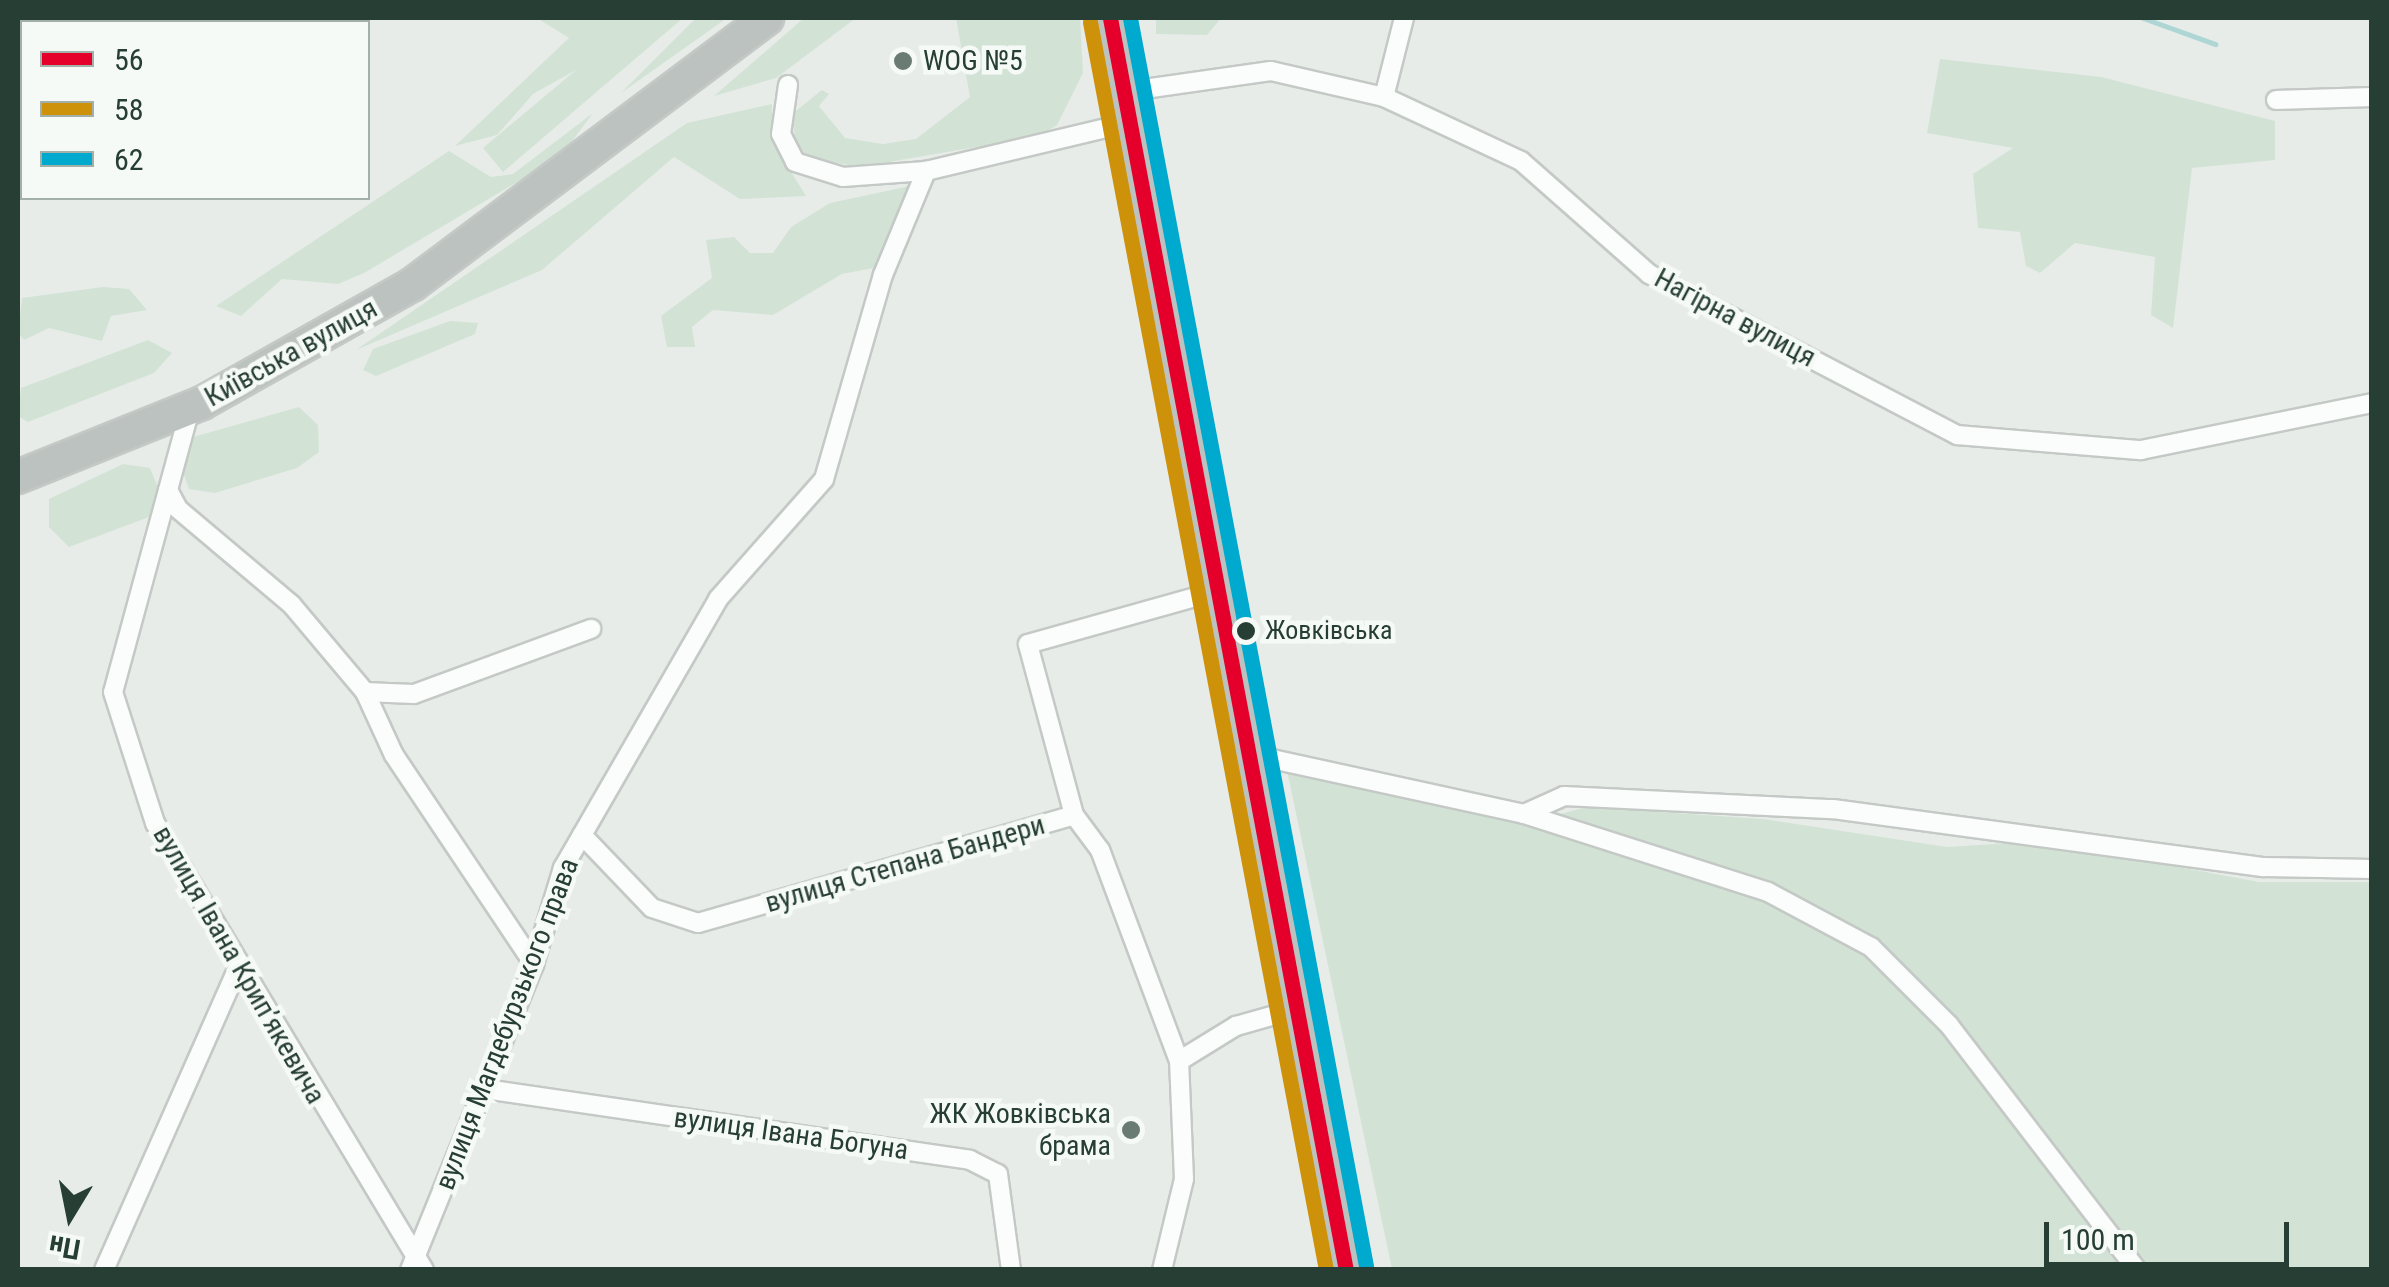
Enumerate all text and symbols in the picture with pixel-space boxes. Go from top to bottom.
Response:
legend [20,20,370,200]
text: 56 [114,42,144,77]
place label: WOG №5 [923,44,1023,78]
marker: WOG №5 [892,50,914,72]
text: 58 [114,92,144,127]
text: 62 [114,142,144,177]
street label: Нагірна вулиця [1649,262,1821,374]
street label: Київська вулиця [199,292,383,414]
place label: Жовківська [1265,615,1392,647]
marker: Жовківська [1236,621,1256,641]
street label: вулиця Степана Бандери [761,808,1049,920]
street label: вулиця Івана Крипʼякевича [146,820,332,1110]
street label: вулиця Магдебурзького права [428,853,586,1195]
place label: ЖК Жовківська брама [930,1097,1111,1163]
street label: вулиця Івана Богуна [672,1101,910,1167]
marker: ЖК Жовківська брама [1120,1119,1142,1141]
north arrow [20,1167,120,1267]
scale bar [2049,1202,2294,1264]
text: 100 m [2061,1222,2135,1257]
text: Пн [46,1228,83,1266]

